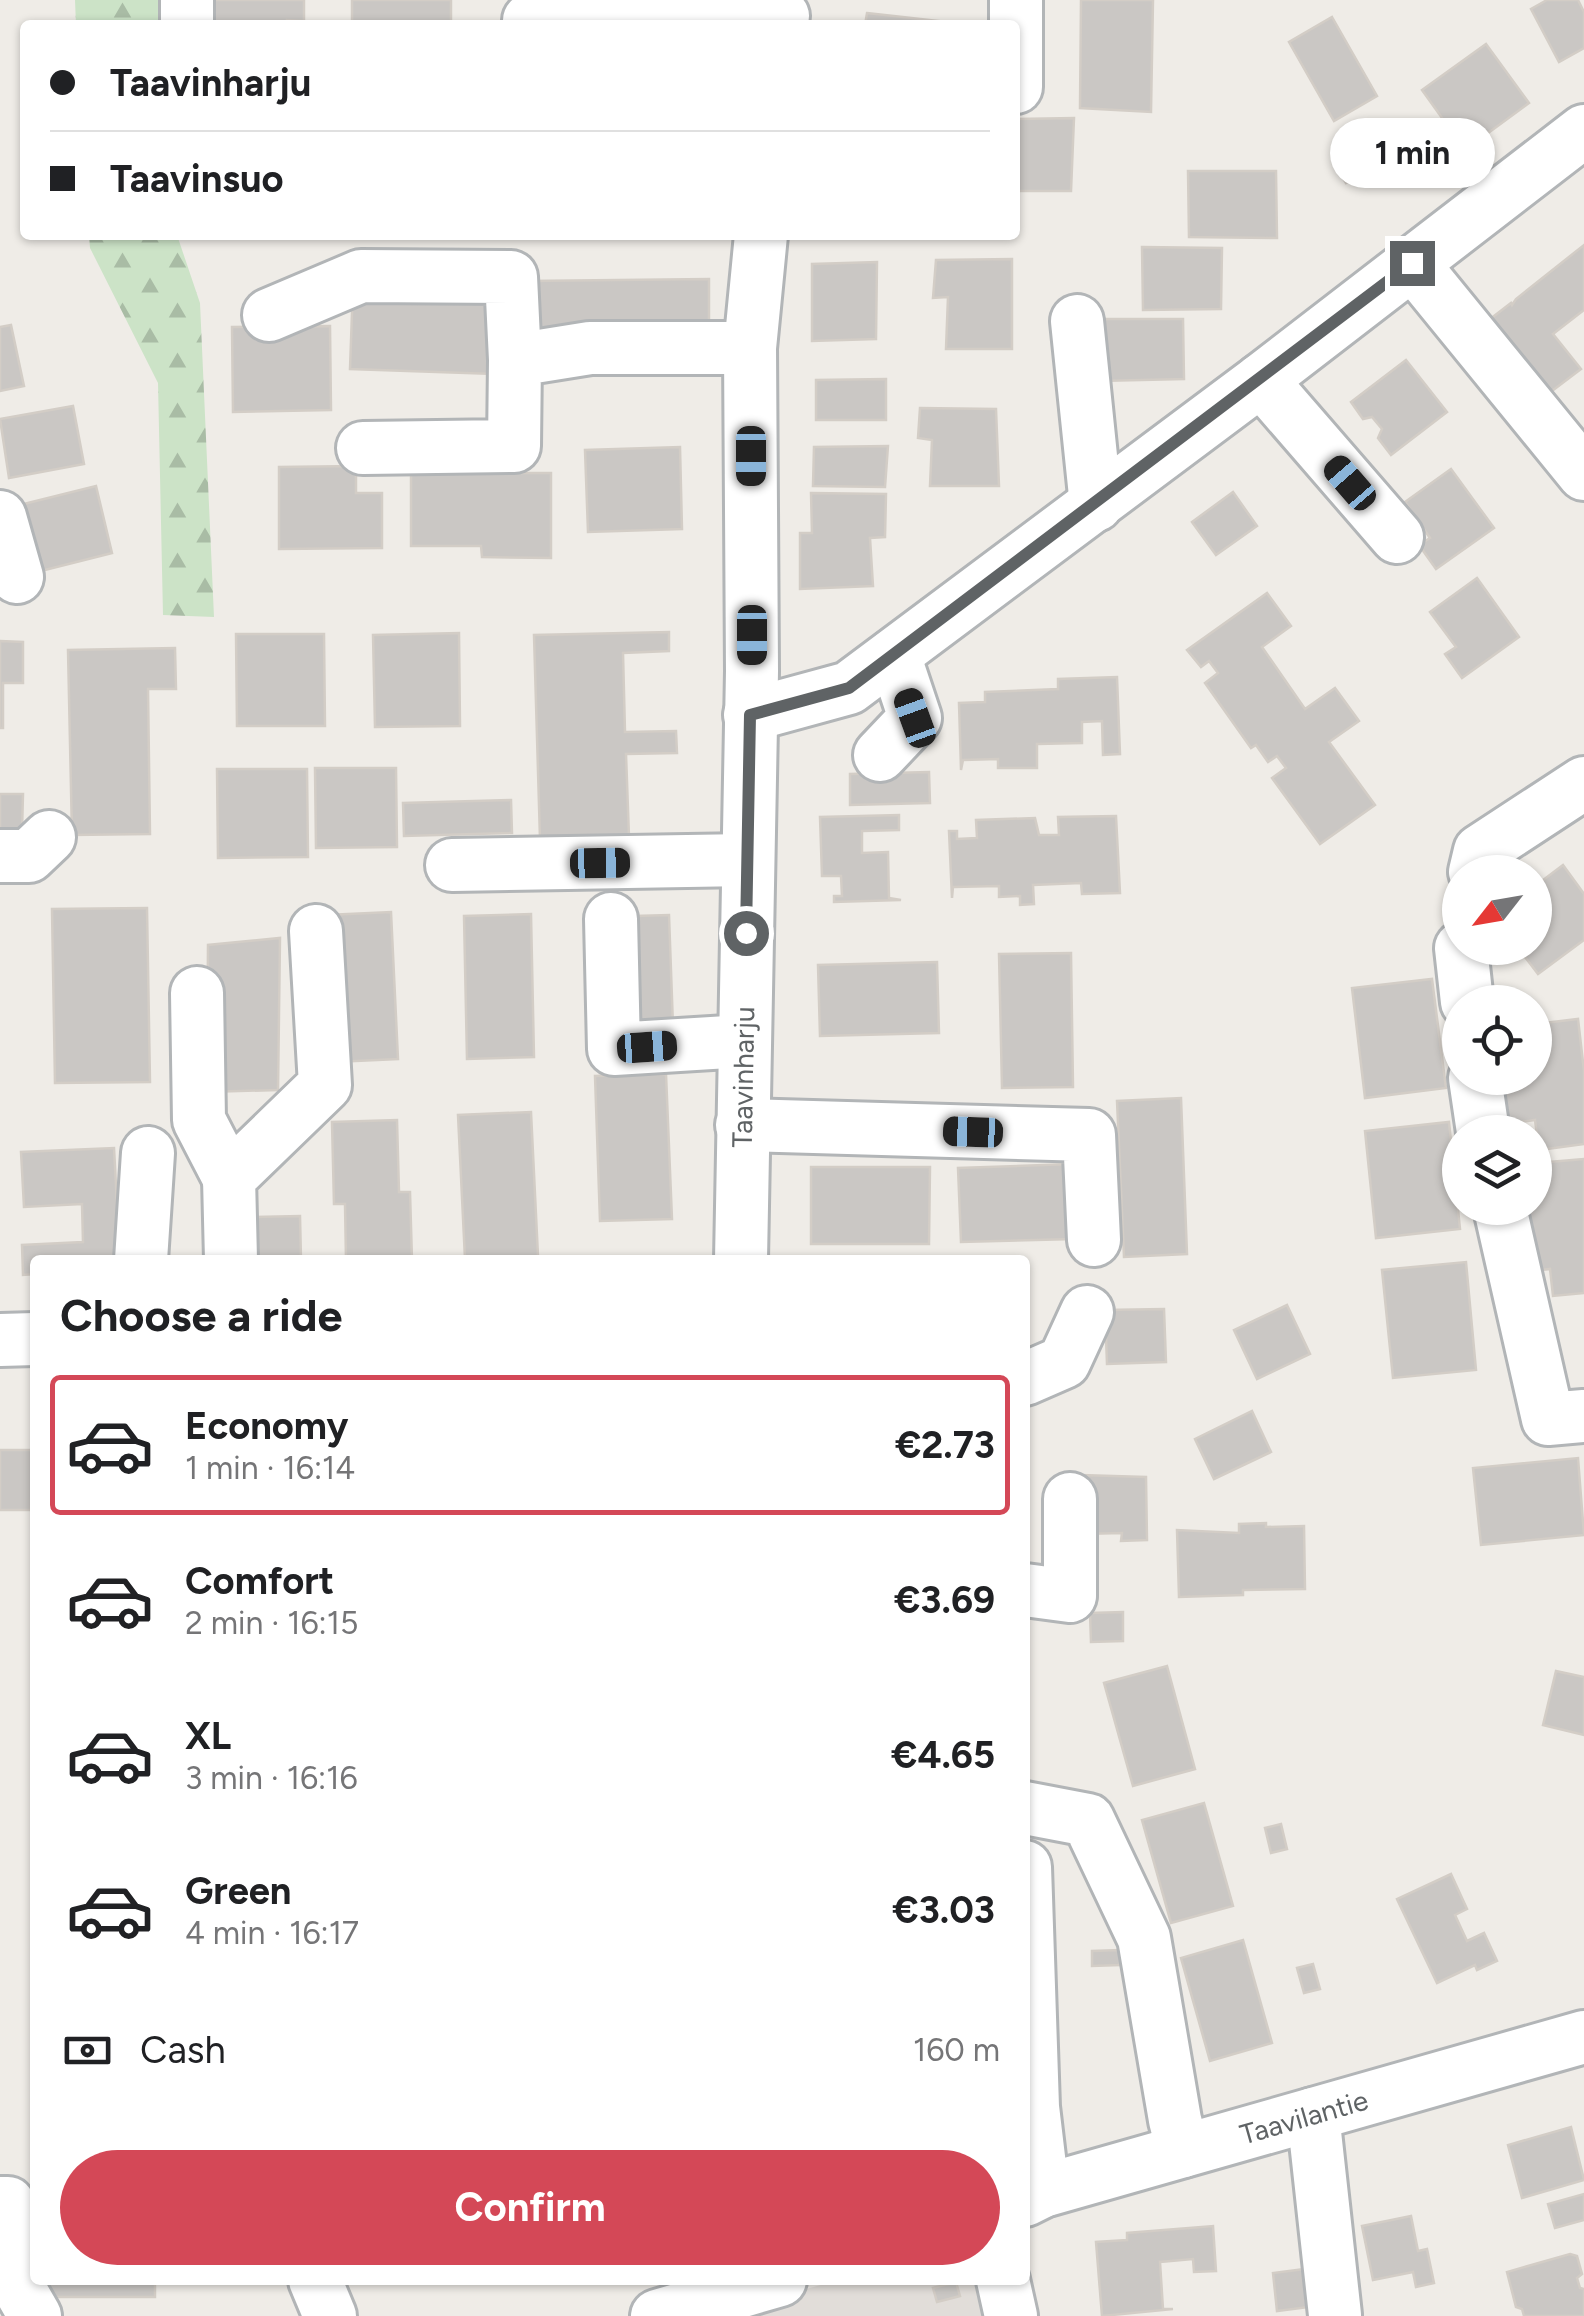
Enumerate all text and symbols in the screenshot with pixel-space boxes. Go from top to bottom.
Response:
text: Taavinharju [110,60,311,106]
callout: 1 min [1330,118,1494,188]
text: 1 min [1375,134,1450,172]
text: Taavinsuo [110,156,284,202]
route end [1390,241,1435,286]
car [736,426,766,486]
car [1319,451,1381,515]
car [737,605,767,665]
car [891,685,939,751]
car [570,847,630,879]
north arrow [1442,855,1552,965]
map controls [1442,855,1552,1225]
route start [724,911,769,956]
button: locate [1442,985,1552,1095]
street label: Taavinharju [725,1006,761,1148]
car [616,1030,678,1064]
button: layers [1442,1115,1552,1225]
car [942,1116,1004,1148]
text: Choose a ride [60,1288,342,1342]
icon: car [65,1400,155,1490]
text: Economy [185,1403,348,1449]
text: €2.73 [895,1422,995,1468]
text: 1 min · 16:14 [185,1449,355,1487]
icon: car [65,1555,155,1645]
text: Comfort [185,1558,334,1604]
text: €3.69 [894,1577,995,1623]
text: 2 min · 16:15 [185,1604,358,1642]
icon: car [65,1710,155,1800]
text: XL [185,1713,231,1759]
text: €4.65 [891,1732,995,1778]
text: 3 min · 16:16 [185,1759,358,1797]
icon: car [65,1865,155,1955]
text: Green [185,1868,291,1914]
text: €3.03 [892,1887,995,1933]
text: 4 min · 16:17 [185,1914,359,1952]
icon: cash [60,2023,115,2078]
text: Cash [140,2027,226,2073]
text: 160 m [913,2031,1000,2069]
street label: Taavilantie [1236,2083,1372,2151]
button: Confirm [60,2150,1000,2265]

